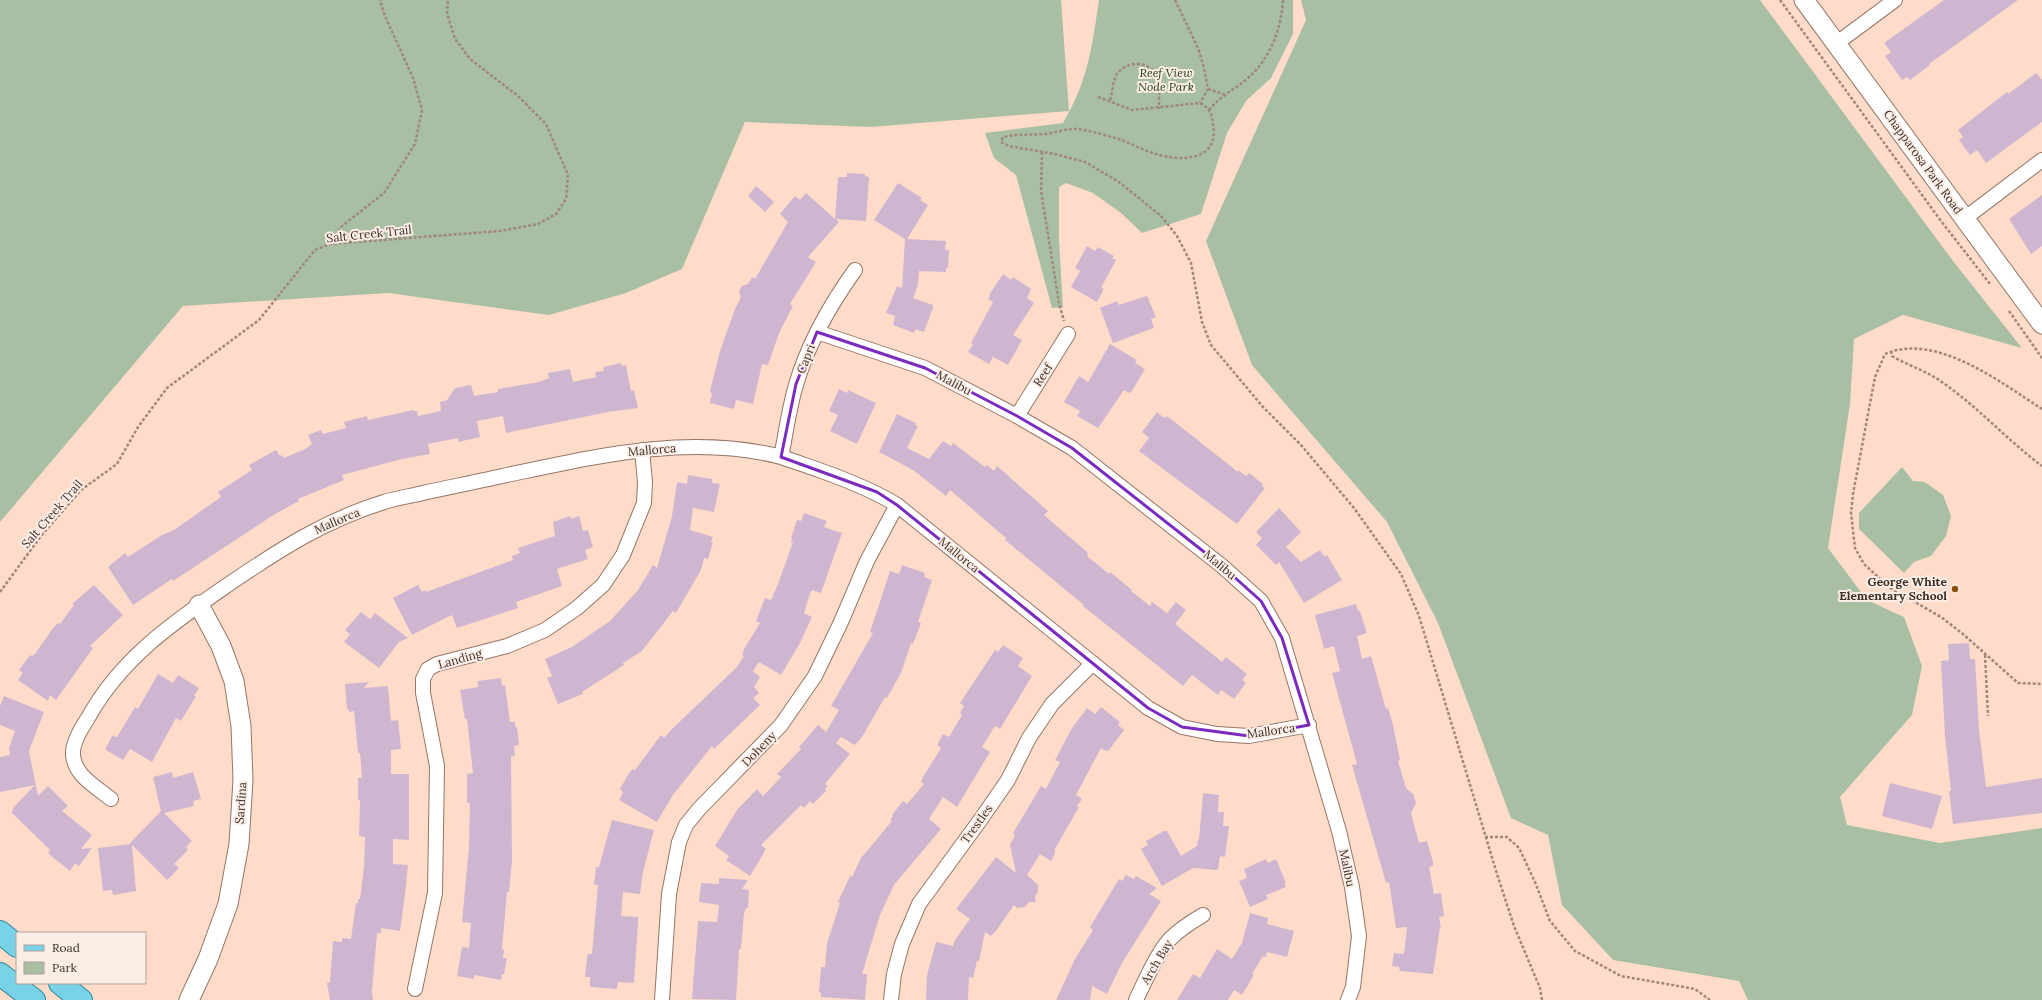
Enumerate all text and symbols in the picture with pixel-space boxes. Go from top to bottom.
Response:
park label: Reef View Node Park [1138,65,1194,94]
street label: Chapparosa Park Road [1881,107,1966,217]
street label: Salt Creek Trail [326,222,412,245]
street label: Capri [793,342,818,376]
street label: Reef [1030,360,1056,389]
street label: Malibu [934,367,975,398]
street label: Mallorca [627,440,677,459]
street label: Salt Creek Trail [18,476,85,551]
street label: Mallorca [312,504,362,537]
street label: Mallorca [936,534,983,576]
street label: Malibu [1201,547,1240,583]
place label: George White Elementary School [1839,574,1948,603]
marker: George White Elementary School [1950,584,1960,594]
street label: Landing [436,645,484,672]
street label: Mallorca [1246,720,1296,741]
street label: Doheny [738,727,779,769]
street label: Sardina [232,781,249,825]
street label: Trestles [957,801,996,846]
street label: Malibu [1336,848,1359,888]
legend [16,932,146,984]
street label: Arch Bay [1137,936,1176,988]
text: Road [52,940,80,955]
text: Park [52,960,78,975]

